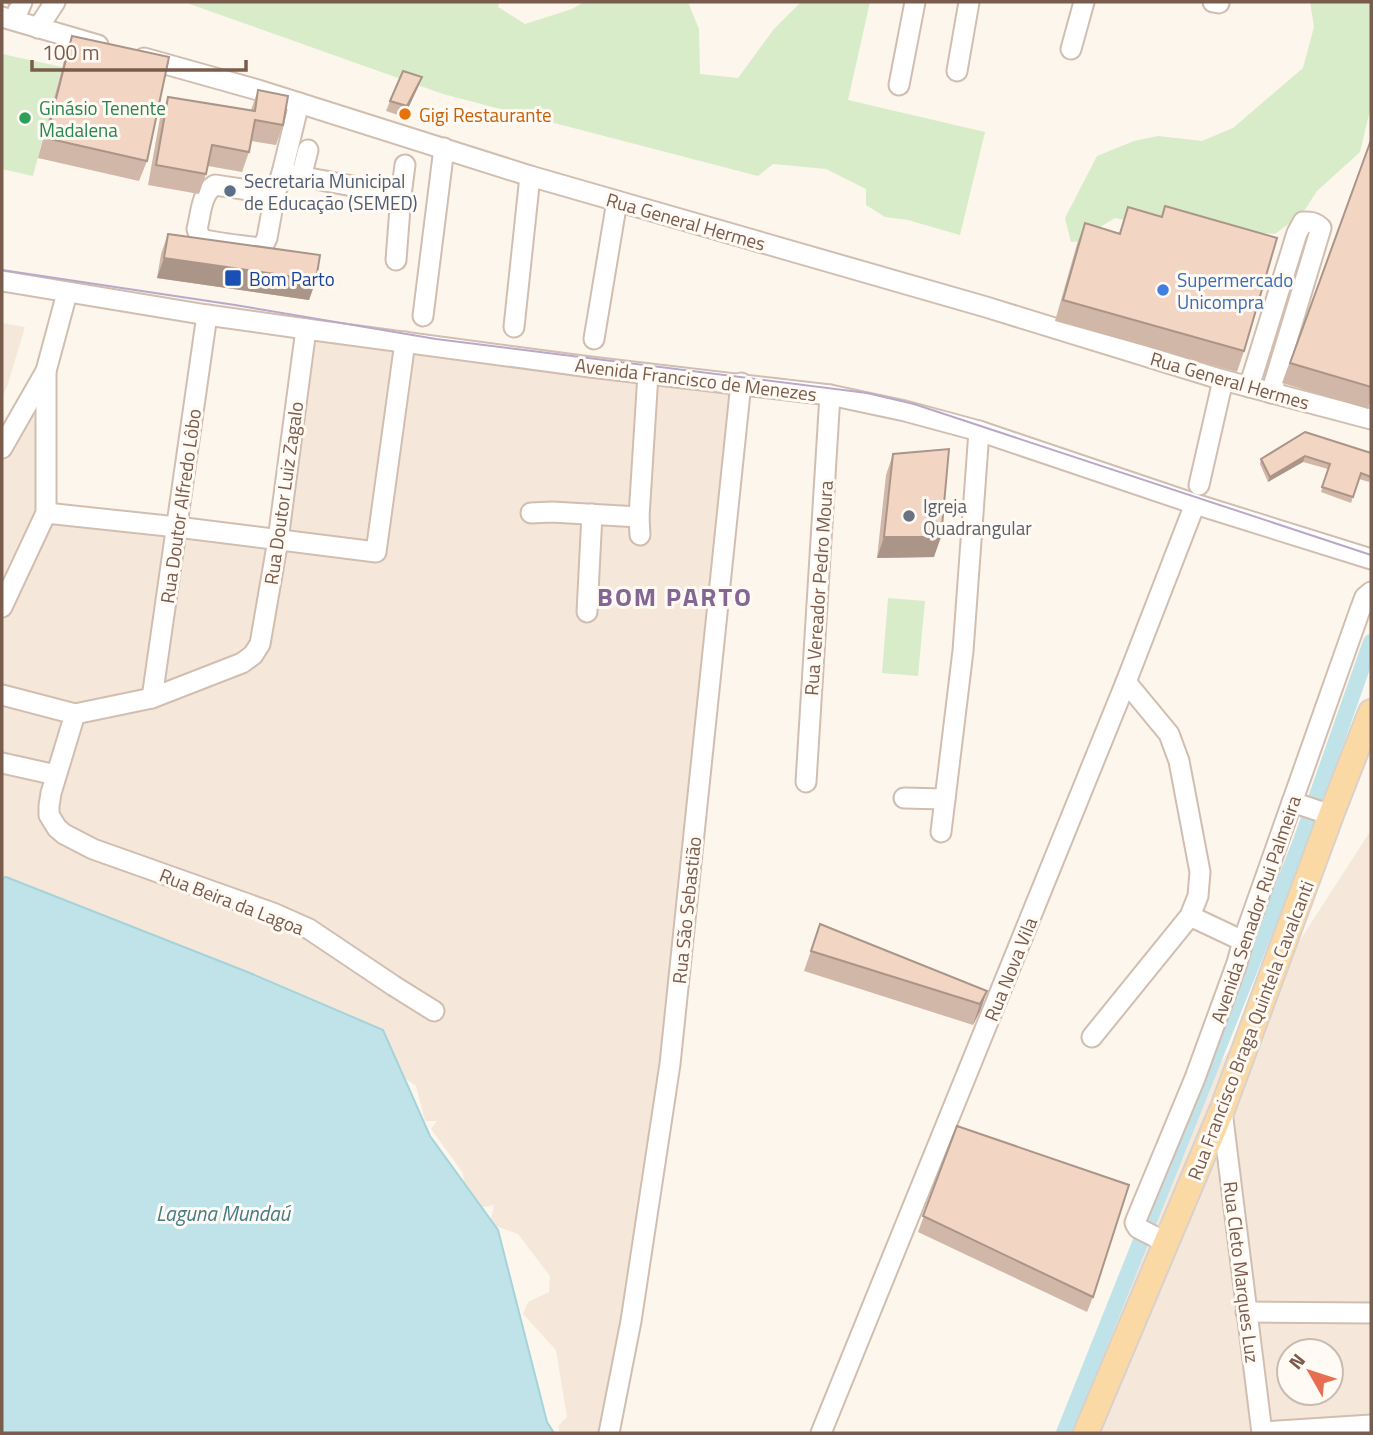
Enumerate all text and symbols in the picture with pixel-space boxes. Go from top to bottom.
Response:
scale bar [32,28,245,72]
text: 100 m [42,36,99,68]
place label: Ginásio Tenente Madalena [39,93,166,144]
place label: Gigi Restaurante [419,100,552,129]
marker: Gigi Restaurante [397,106,413,122]
marker: Ginásio Tenente Madalena [17,110,33,126]
place label: Secretaria Municipal de Educação (SEMED) [244,166,417,217]
marker: Secretaria Municipal de Educação (SEMED) [222,183,238,199]
street label: Rua General Hermes [603,184,769,258]
place label: Bom Parto [249,264,335,293]
place label: Supermercado Unicompra [1177,265,1293,316]
marker: Bom Parto [223,268,243,288]
marker: Supermercado Unicompra [1155,282,1171,298]
street label: Rua General Hermes [1147,343,1313,417]
street label: Avenida Francisco de Menezes [573,350,819,408]
street label: Rua Doutor Luiz Zagalo [256,399,310,587]
street label: Rua Doutor Alfredo Lôbo [152,407,208,605]
street label: Rua Vereador Pedro Moura [796,479,840,696]
place label: Igreja Quadrangular [923,491,1032,542]
marker: Igreja Quadrangular [901,508,917,524]
district label: BOM PARTO [597,577,753,616]
street label: Avenida Senador Rui Palmeira [1202,791,1308,1027]
street label: Rua São Sebastião [664,835,708,985]
street label: Rua Beira da Lagoa [155,860,309,942]
street label: Rua Francisco Braga Quintela Cavalcanti [1179,876,1321,1184]
street label: Rua Nova Vila [976,912,1044,1025]
street label: Rua Cleto Marques Luz [1216,1180,1268,1364]
water label: Laguna Mundaú [156,1197,292,1229]
north arrow [1275,1337,1345,1407]
text: N [1281,1347,1312,1375]

